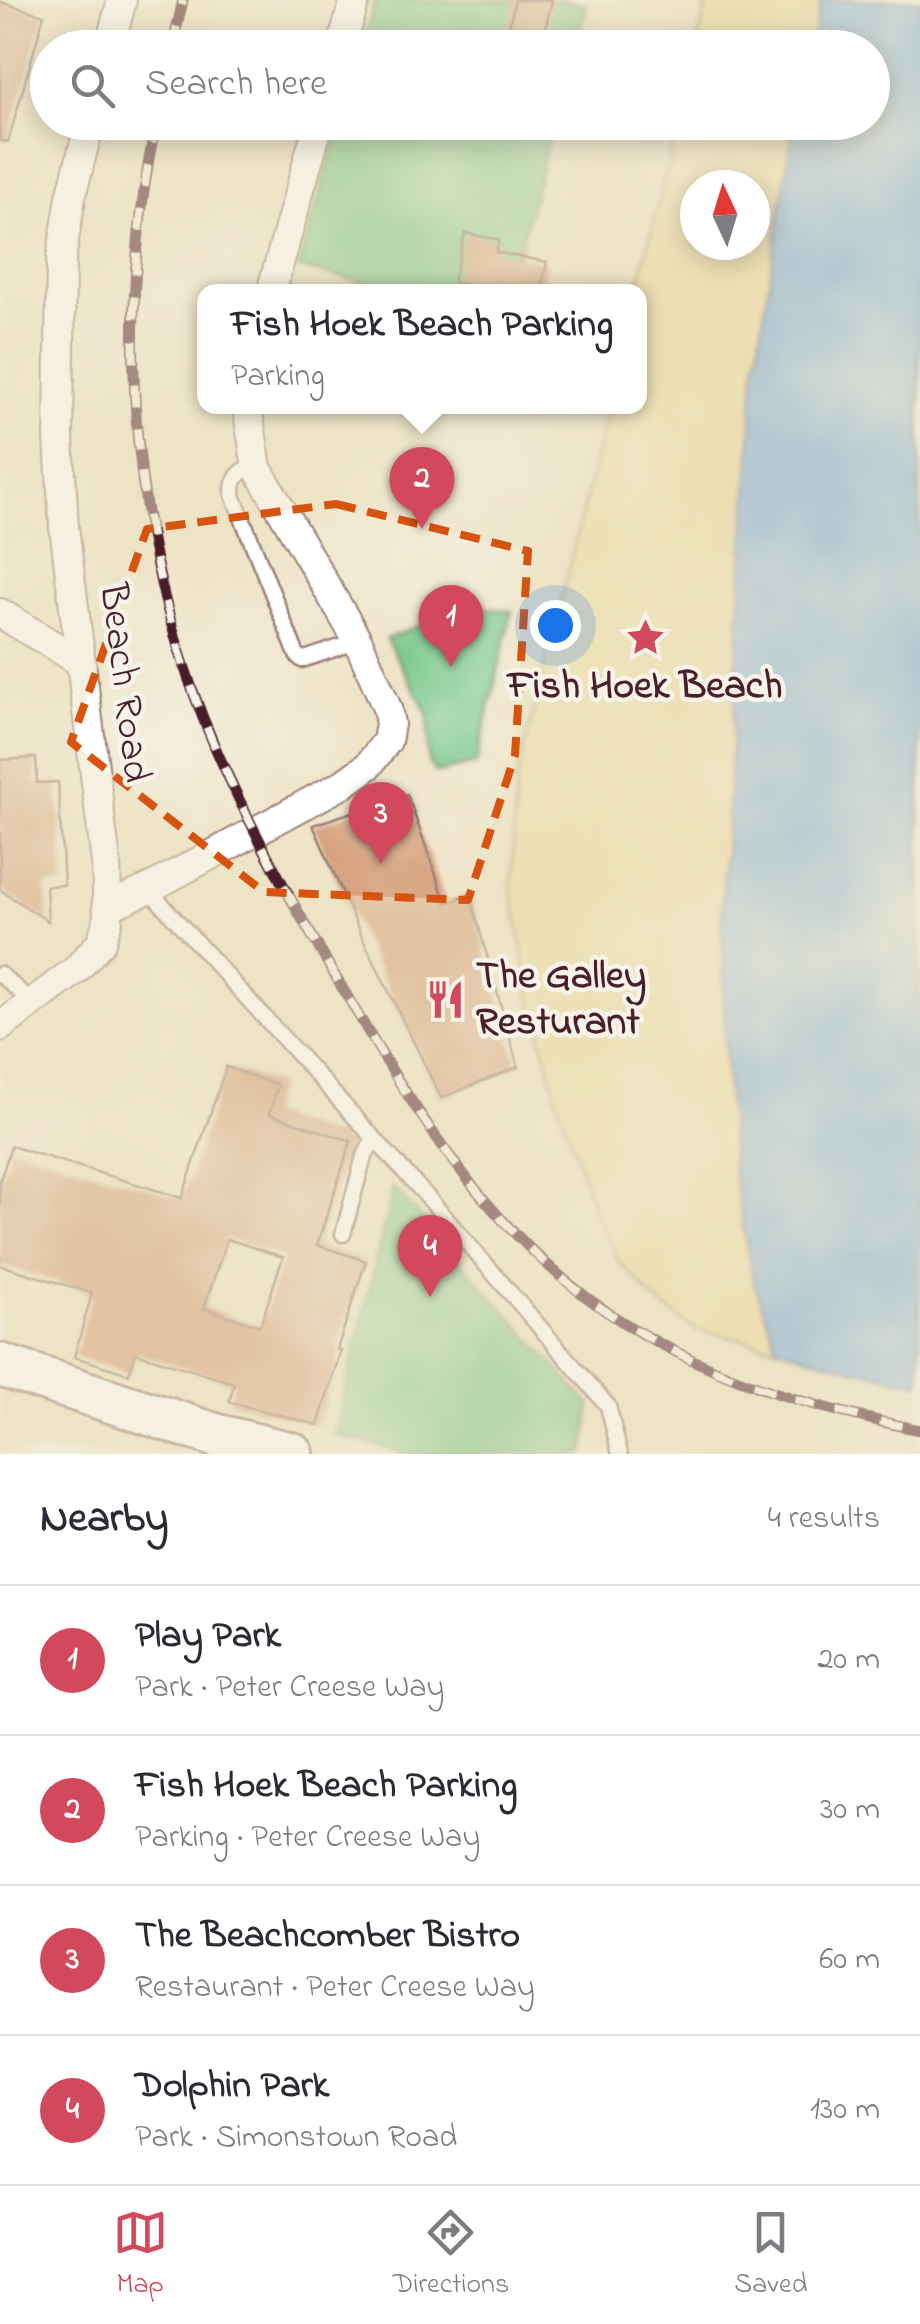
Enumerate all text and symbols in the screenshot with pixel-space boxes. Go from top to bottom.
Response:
search box [30,30,890,140]
text: Search here [145,57,327,113]
icon: search [65,58,120,113]
north arrow [680,170,770,260]
popup [197,284,647,414]
text: Fish Hoek Beach Parking [231,298,613,354]
text: Parking [231,354,325,401]
pin: 2 [390,446,454,529]
street label: Beach Road [81,579,164,786]
pin: 1 [418,584,484,667]
your location [530,600,581,651]
place icon: Fish Hoek Beach [624,616,666,658]
place label: Fish Hoek Beach [505,658,783,717]
pin: 3 [348,782,414,864]
place label: The Galley Resturant [476,948,646,1053]
restaurant icon: The Galley Resturant [425,979,467,1021]
pin: 4 [398,1214,462,1297]
text: Nearby [40,1489,168,1550]
text: 4 results [768,1496,880,1543]
text: Play Park [135,1609,281,1665]
text: 1 [67,1637,78,1684]
text: 20 m [817,1637,880,1684]
text: Park · Peter Creese Way [135,1665,444,1712]
text: Fish Hoek Beach Parking [135,1759,517,1815]
text: 2 [65,1787,80,1834]
text: 30 m [820,1787,880,1834]
text: Parking · Peter Creese Way [135,1815,480,1862]
text: The Beachcomber Bistro [135,1909,520,1965]
text: 3 [66,1937,79,1984]
text: 60 m [819,1937,880,1984]
text: Restaurant · Peter Creese Way [135,1965,535,2012]
text: Dolphin Park [135,2059,329,2115]
text: 4 [66,2087,79,2134]
text: 130 m [810,2087,880,2134]
text: Park · Simonstown Road [135,2115,457,2162]
tab: Map [113,2205,168,2306]
tab: Directions [393,2205,509,2306]
tab: Saved [734,2205,807,2306]

